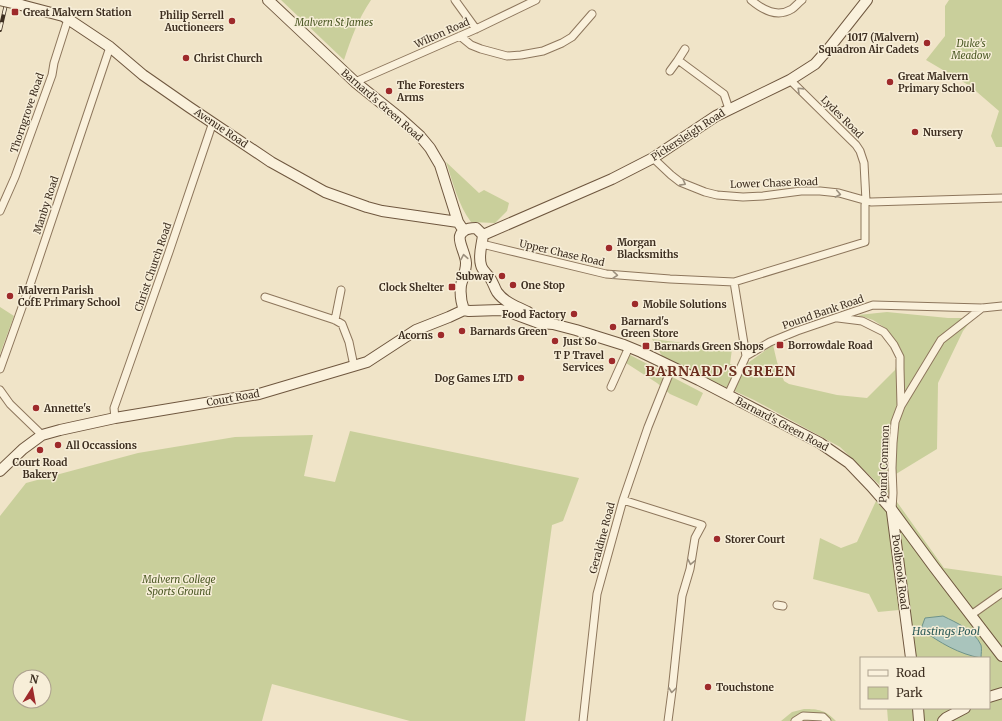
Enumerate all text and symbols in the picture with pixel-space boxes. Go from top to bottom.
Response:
place label: Great Malvern Station [23,6,132,19]
marker: Great Malvern Station [10,7,20,17]
place label: Philip Serrell Auctioneers [160,9,225,34]
street label: Wilton Road [412,15,472,51]
marker: Philip Serrell Auctioneers [227,16,237,26]
park label: Malvern St James [294,16,373,29]
place label: 1017 (Malvern) Squadron Air Cadets [818,31,919,56]
park label: Duke's Meadow [950,37,992,62]
marker: 1017 (Malvern) Squadron Air Cadets [922,38,932,48]
place label: Christ Church [194,52,263,65]
marker: Christ Church [181,53,191,63]
street label: Barnard's Green Road [339,66,425,144]
place label: Great Malvern Primary School [898,70,975,95]
street label: Thorngrove Road [7,71,47,155]
marker: Great Malvern Primary School [885,77,895,87]
place label: The Foresters Arms [396,79,464,104]
marker: The Foresters Arms [384,86,394,96]
one-way arrow [797,87,805,95]
street label: Lydes Road [818,93,866,141]
street label: Avenue Road [191,105,250,151]
street label: Pickersleigh Road [649,106,727,164]
place label: Nursery [923,126,963,139]
marker: Nursery [910,127,920,137]
street label: Manby Road [31,174,61,236]
street label: Lower Chase Road [730,175,818,191]
one-way arrow [679,178,686,185]
one-way arrow [835,189,841,197]
street label: Christ Church Road [132,221,174,313]
place label: Morgan Blacksmiths [617,236,679,261]
street label: Upper Chase Road [518,237,606,269]
marker: Morgan Blacksmiths [604,243,614,253]
one-way arrow [461,254,469,260]
place label: Subway [456,270,494,283]
one-way arrow [612,270,618,279]
marker: Subway [497,271,507,281]
place label: One Stop [521,279,566,292]
marker: One Stop [508,280,518,290]
place label: Clock Shelter [379,281,444,294]
marker: Clock Shelter [447,282,457,292]
place label: Malvern Parish CofE Primary School [18,284,121,309]
marker: Malvern Parish CofE Primary School [5,291,15,301]
street label: Pound Bank Road [781,292,865,332]
place label: Mobile Solutions [643,298,727,311]
marker: Mobile Solutions [630,299,640,309]
place label: Food Factory [502,308,566,321]
marker: Food Factory [569,309,579,319]
place label: Barnard's Green Store [621,315,679,340]
marker: Barnard's Green Store [608,322,618,332]
place label: Barnards Green [470,325,547,338]
marker: Barnards Green [457,326,467,336]
place label: Acorns [397,329,433,342]
marker: Acorns [436,330,446,340]
place label: Just So [562,335,597,348]
marker: Just So [550,336,560,346]
place label: Borrowdale Road [788,339,873,352]
place label: Barnards Green Shops [654,340,764,353]
marker: Borrowdale Road [775,340,785,350]
marker: Barnards Green Shops [641,341,651,351]
place label: T P Travel Services [554,349,605,374]
marker: T P Travel Services [607,356,617,366]
district label: BARNARD'S GREEN [645,362,797,380]
place label: Dog Games LTD [434,372,513,385]
marker: Dog Games LTD [516,373,526,383]
street label: Court Road [206,387,260,409]
street label: Barnard's Green Road [733,394,831,454]
place label: Annette's [43,402,91,415]
marker: Annette's [31,403,41,413]
street label: Pound Common [876,424,892,503]
place label: All Occassions [65,439,137,452]
marker: All Occassions [53,440,63,450]
marker: Court Road Bakery [35,445,45,455]
place label: Court Road Bakery [13,456,67,481]
street label: Geraldine Road [586,501,618,575]
place label: Storer Court [725,533,785,546]
street label: Poolbrook Road [889,533,911,611]
marker: Storer Court [712,534,722,544]
one-way arrow [688,559,696,565]
park label: Malvern College Sports Ground [141,573,216,598]
water label: Hastings Pool [911,624,980,638]
legend [860,657,990,709]
text: Road [896,665,925,680]
north arrow [12,669,52,709]
text: N [28,671,40,687]
place label: Touchstone [716,681,775,694]
marker: Touchstone [703,682,713,692]
text: Park [896,685,923,700]
one-way arrow [668,687,677,693]

